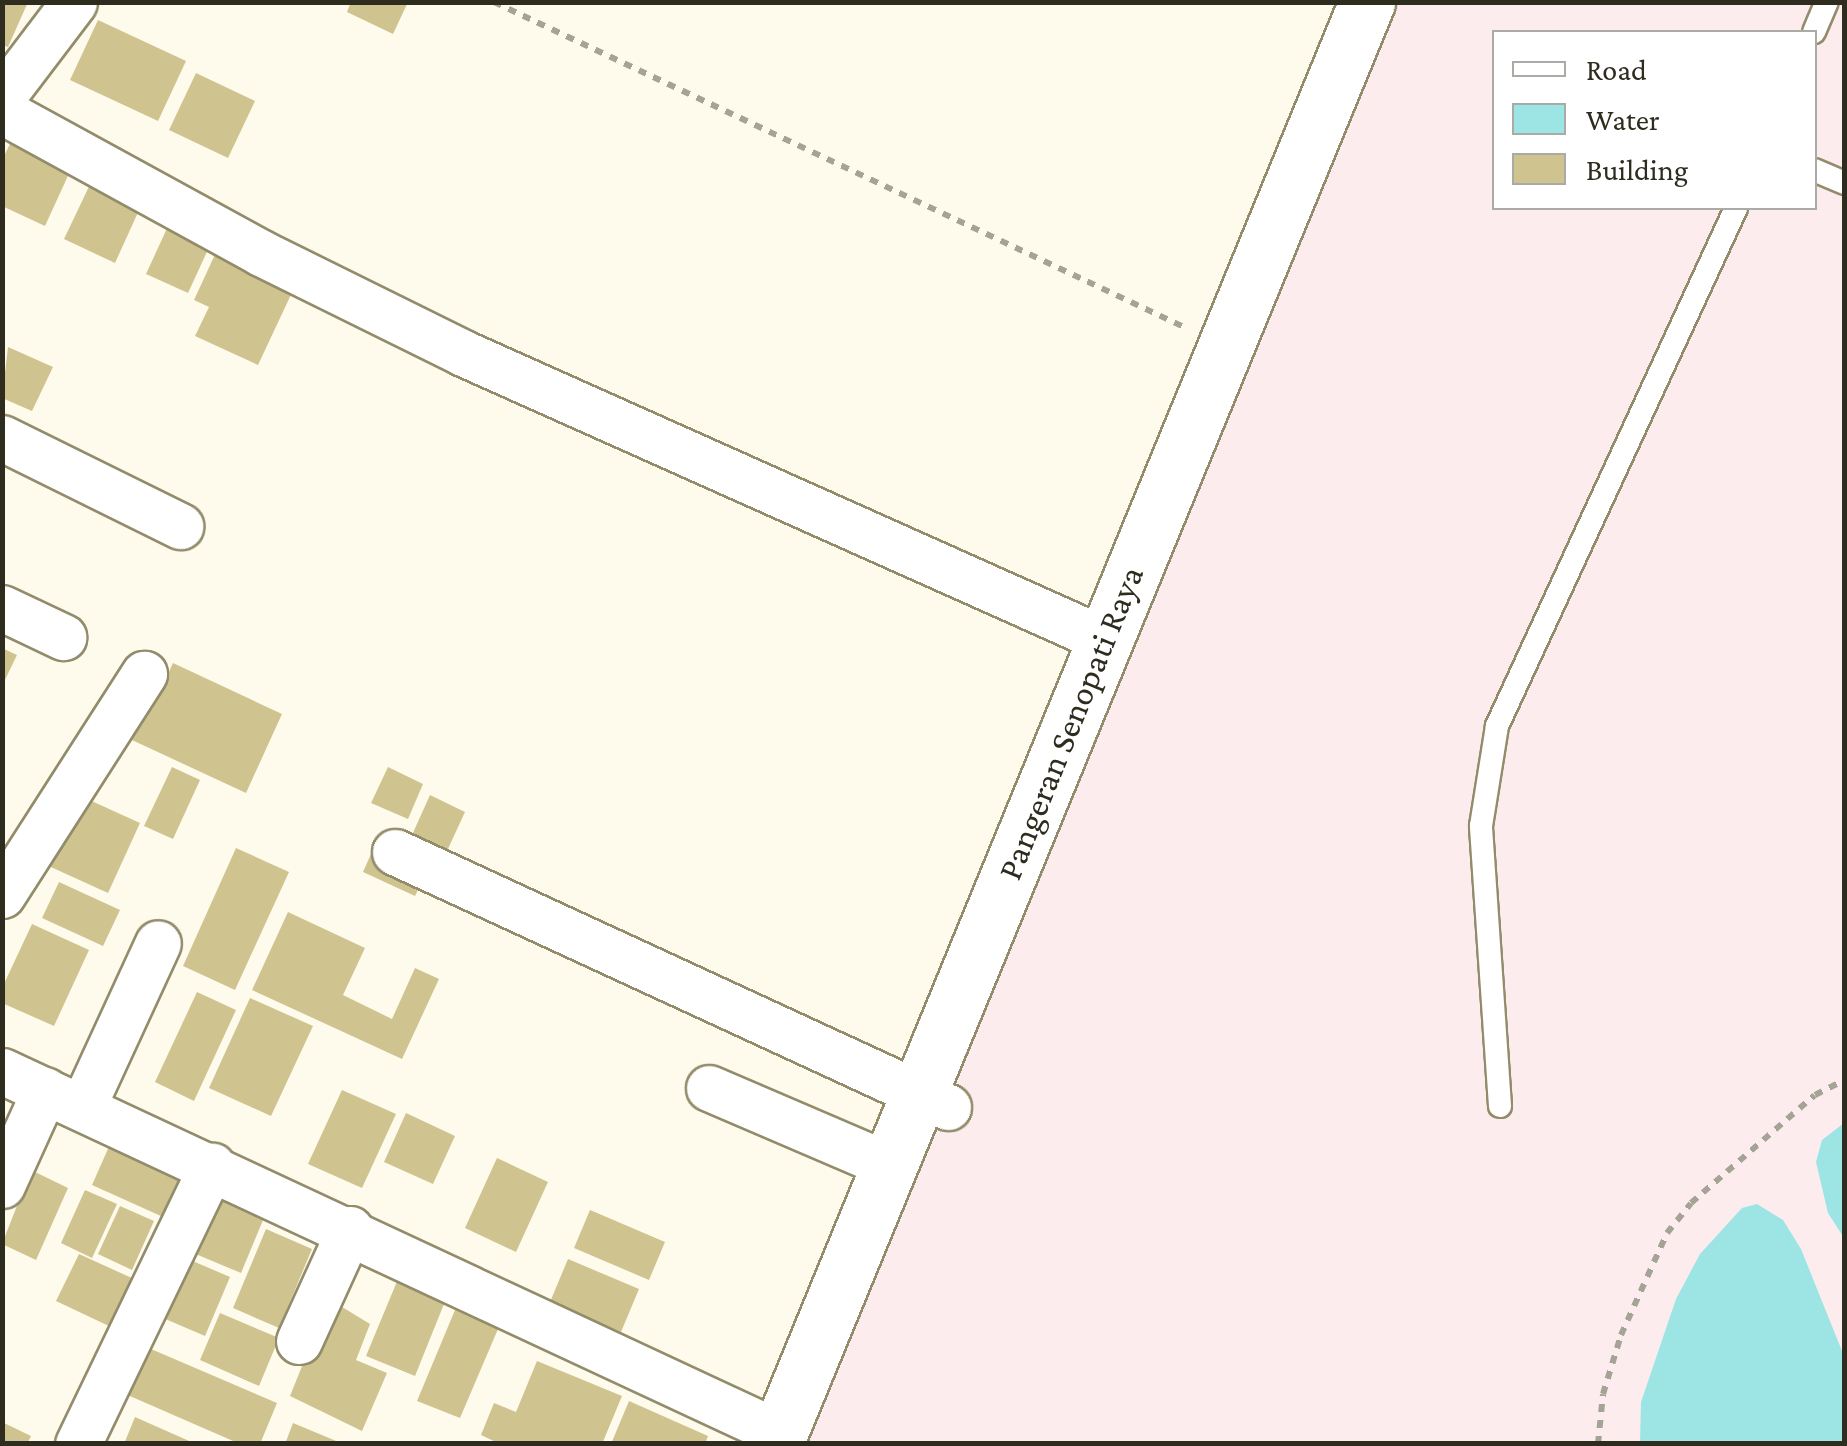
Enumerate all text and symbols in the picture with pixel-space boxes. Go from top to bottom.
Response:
legend [1492,30,1817,210]
text: Road [1586,53,1647,86]
text: Water [1586,103,1660,136]
text: Building [1586,153,1688,186]
street label: Pangeran Senopati Raya [989,560,1153,886]

